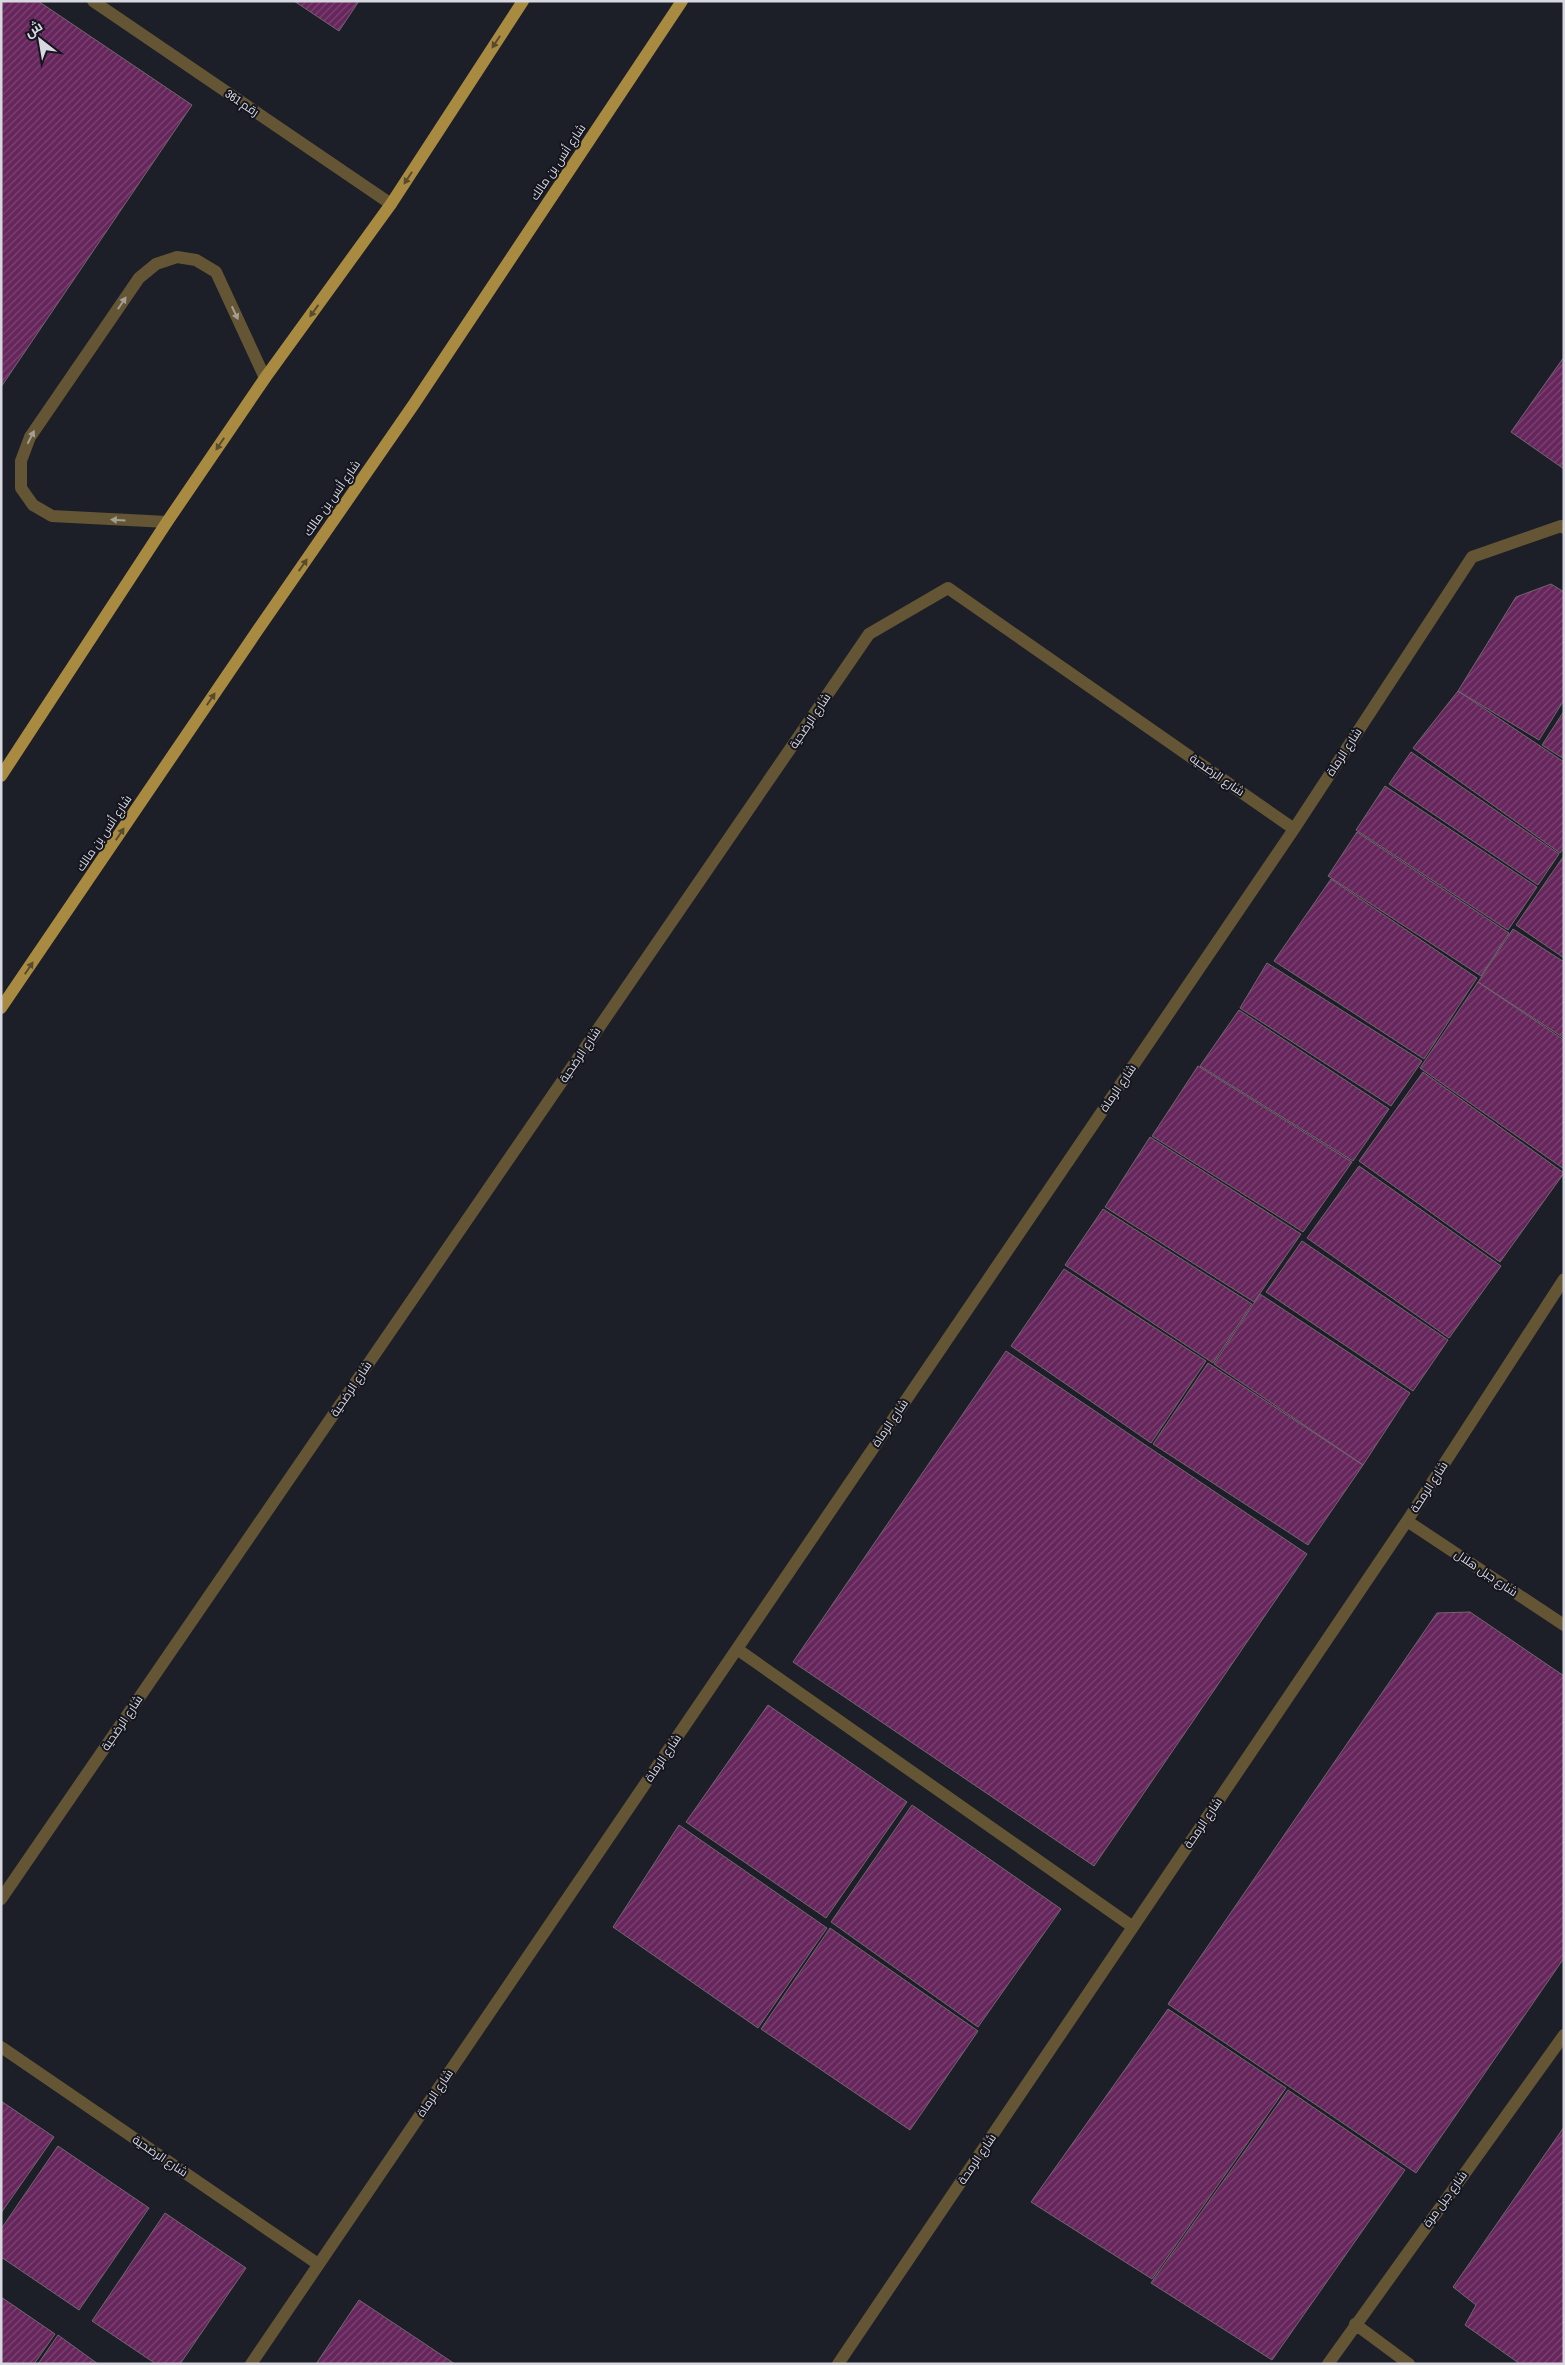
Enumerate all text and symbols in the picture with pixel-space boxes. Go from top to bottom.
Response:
north arrow [15,15,65,65]
text: ش [21,16,46,41]
one-way arrow [492,35,501,49]
street label: رقم 361 [222,86,262,120]
street label: شارع أنس بن مالك [527,121,589,203]
one-way arrow [403,172,413,185]
one-way arrow [117,296,127,309]
one-way arrow [309,304,319,318]
one-way arrow [232,306,240,320]
one-way arrow [27,430,35,445]
one-way arrow [216,437,225,451]
street label: شارع أنس بن مالك [300,457,364,539]
one-way arrow [110,515,126,523]
one-way arrow [298,558,308,572]
street label: شارع الرضحية [786,690,834,752]
one-way arrow [206,692,216,706]
street label: شارع الرماة [1322,725,1366,779]
street label: شارع الرضحية [1186,750,1248,800]
street label: شارع أنس بن مالك [73,792,135,874]
one-way arrow [115,827,125,840]
one-way arrow [24,961,33,975]
street label: شارع الرضحية [556,1024,604,1086]
street label: شارع الرماة [1096,1061,1140,1115]
street label: شارع الرضحية [327,1358,375,1420]
street label: شارع الرماة [868,1396,912,1450]
street label: شارع الرمحة [1406,1458,1452,1516]
street label: شارع جبل هلال [1451,1546,1521,1600]
street label: شارع الرضحية [98,1692,146,1754]
street label: شارع الرماة [641,1731,685,1785]
street label: شارع الرمحة [1180,1794,1226,1852]
street label: شارع الرماة [413,2066,457,2120]
street label: شارع الرمحة [954,2130,1000,2188]
street label: شارع الرضحية [129,2132,191,2180]
street label: شارع جبل مرة [1419,2168,1471,2230]

